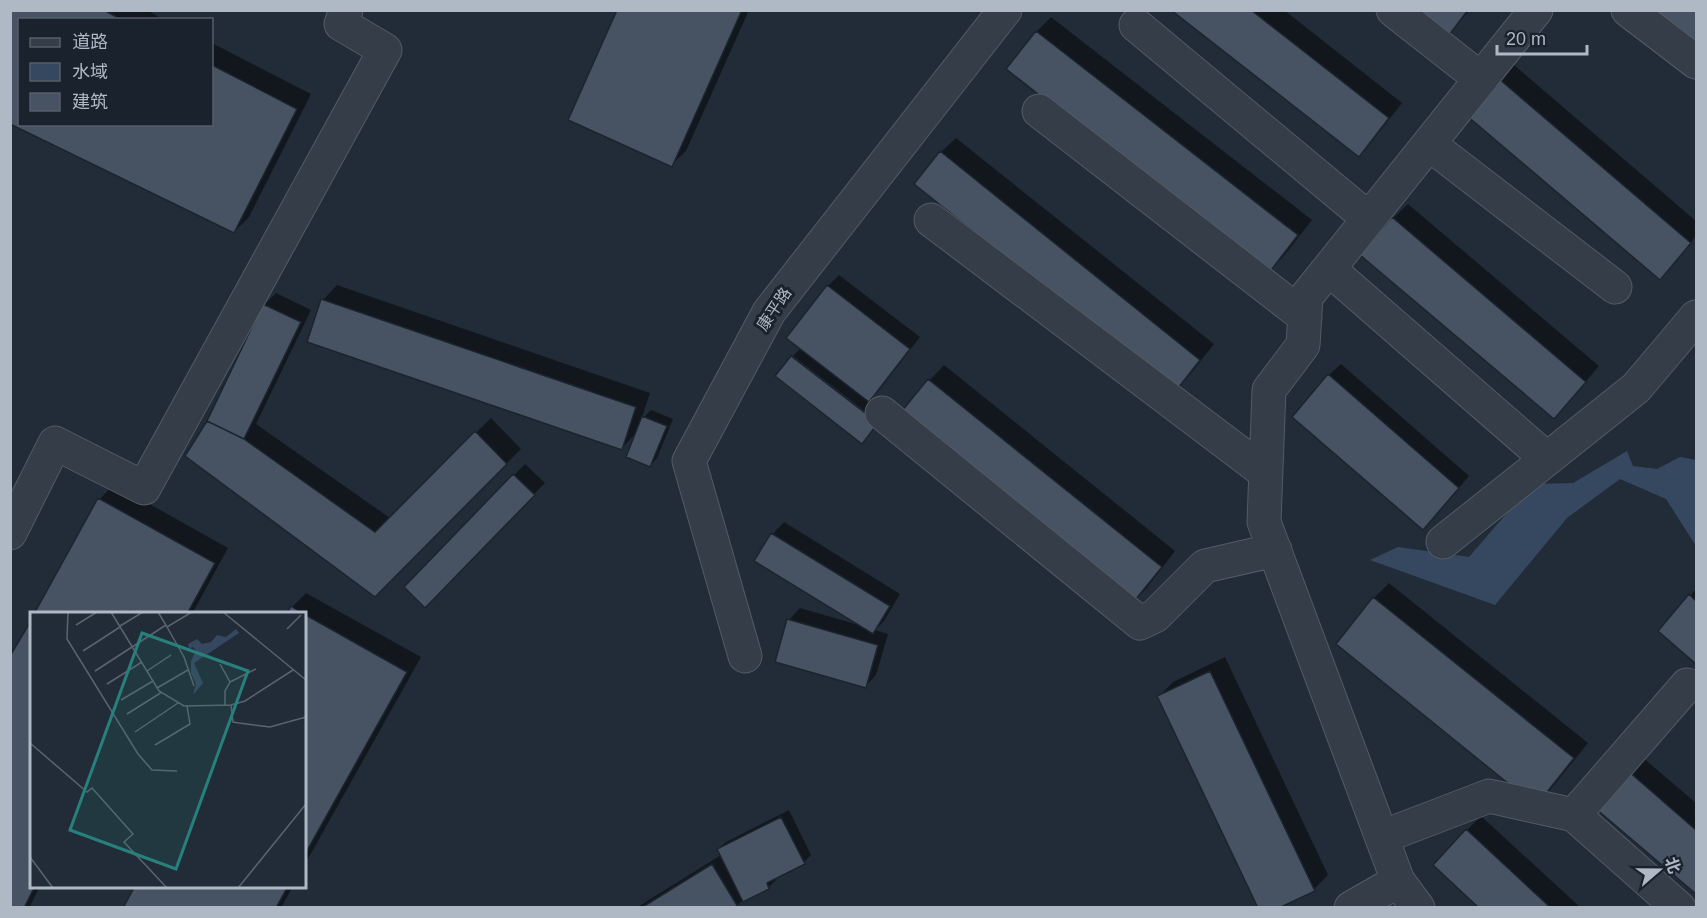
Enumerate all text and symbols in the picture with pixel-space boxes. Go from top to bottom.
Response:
legend [18,18,213,126]
scale bar [1497,18,1587,56]
text: 20 m [1506,29,1546,49]
text: 道路 [72,32,108,52]
text: 水域 [72,62,108,82]
text: 建筑 [72,92,108,112]
street label: 康平路 [754,284,794,334]
inset map [30,612,306,888]
north arrow [1629,840,1689,900]
text: 北 [1662,855,1683,875]

